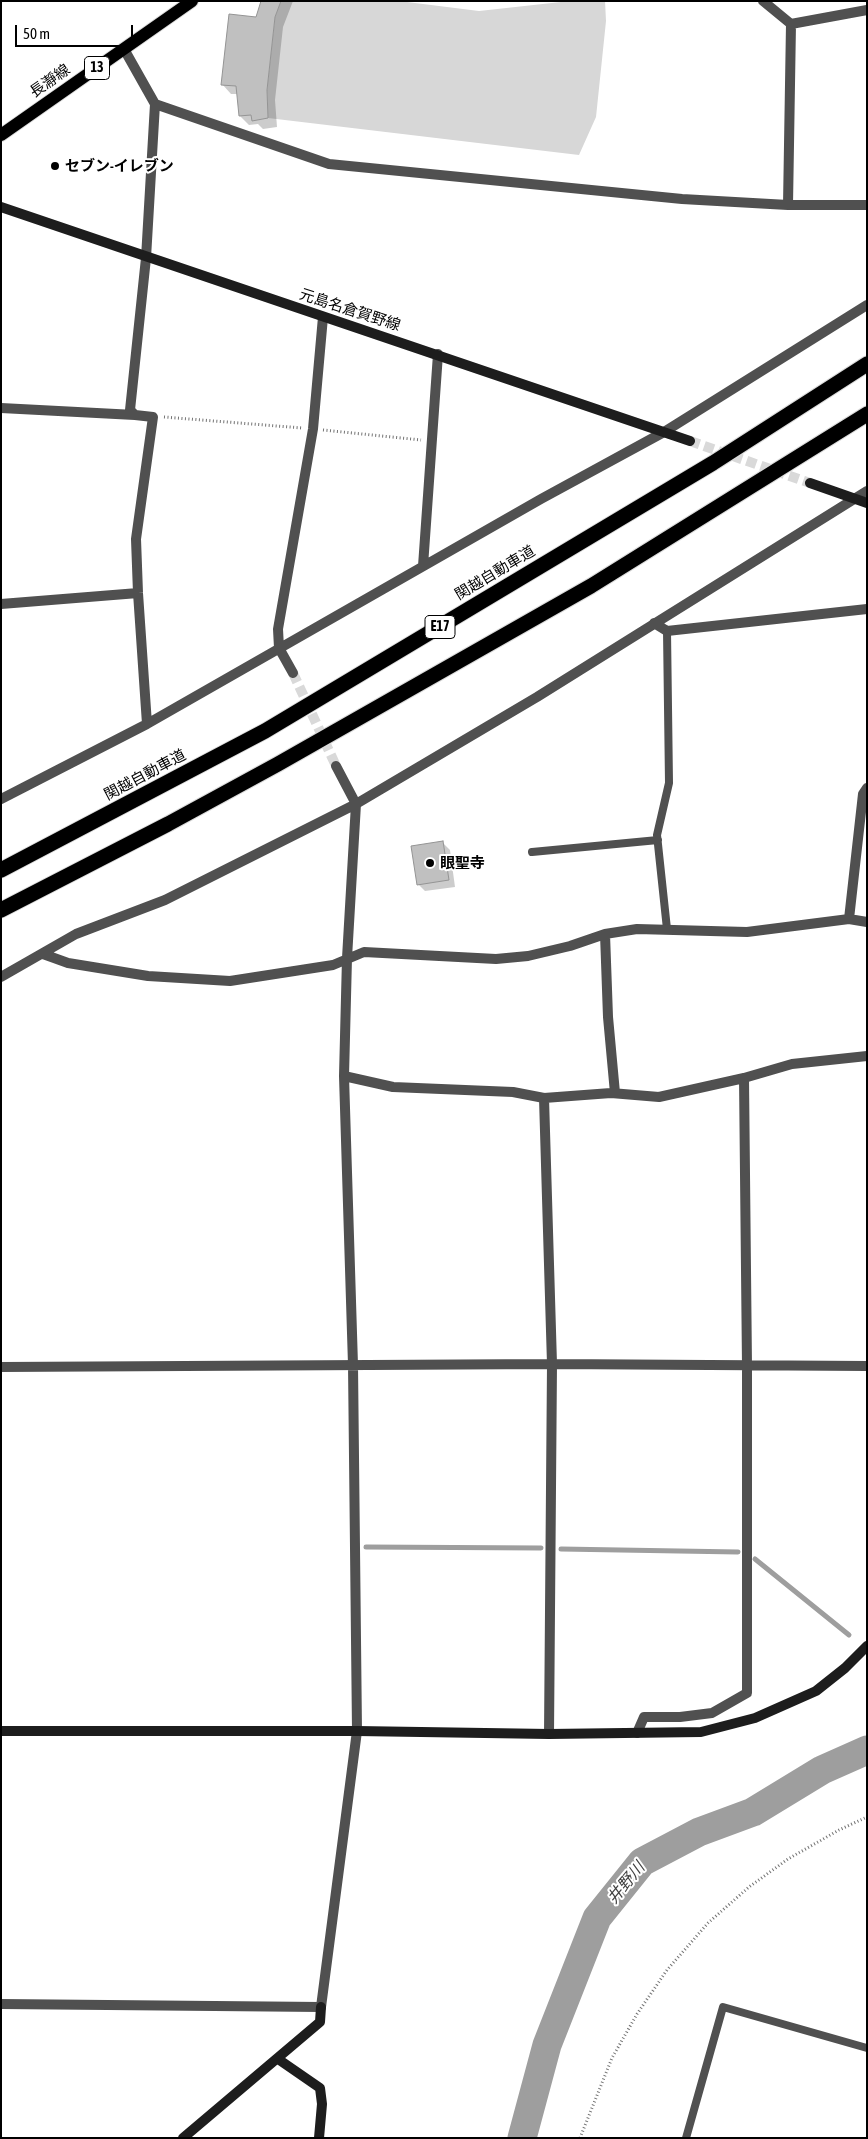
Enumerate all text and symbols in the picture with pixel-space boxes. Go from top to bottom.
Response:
scale bar [18,15,135,47]
text: 50 m [23,25,50,42]
road number: 13 [84,56,110,80]
street label: 長瀞線 [26,61,74,101]
place label: セブン-イレブン [65,157,174,175]
marker: セブン-イレブン [49,160,61,172]
street label: 元島名倉賀野線 [297,285,403,335]
street label: 関越自動車道 [452,542,538,604]
road number: E17 [425,616,455,638]
street label: 関越自動車道 [101,746,189,804]
place label: 眼聖寺 [440,854,485,872]
marker: 眼聖寺 [424,857,436,869]
water label: 井野川 [603,1858,649,1908]

